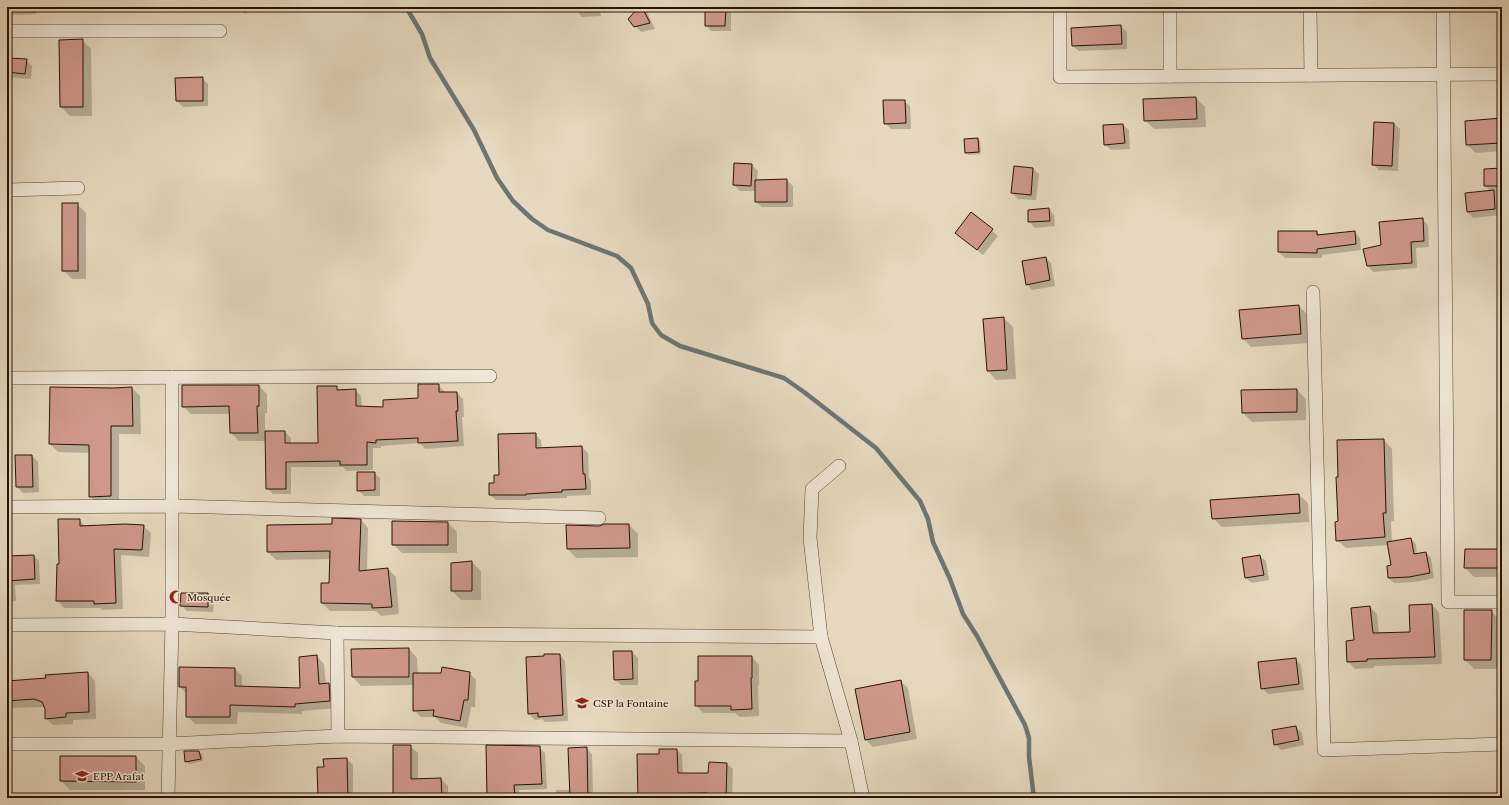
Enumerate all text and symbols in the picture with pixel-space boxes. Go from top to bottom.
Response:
mosque icon: Mosquée [168,589,184,605]
place label: Mosquée [187,591,231,604]
school or university icon: CSP la Fontaine [574,695,590,711]
place label: CSP la Fontaine [593,697,669,710]
school or university icon: EPP Arafat [74,768,90,784]
place label: EPP Arafat [93,770,145,783]

